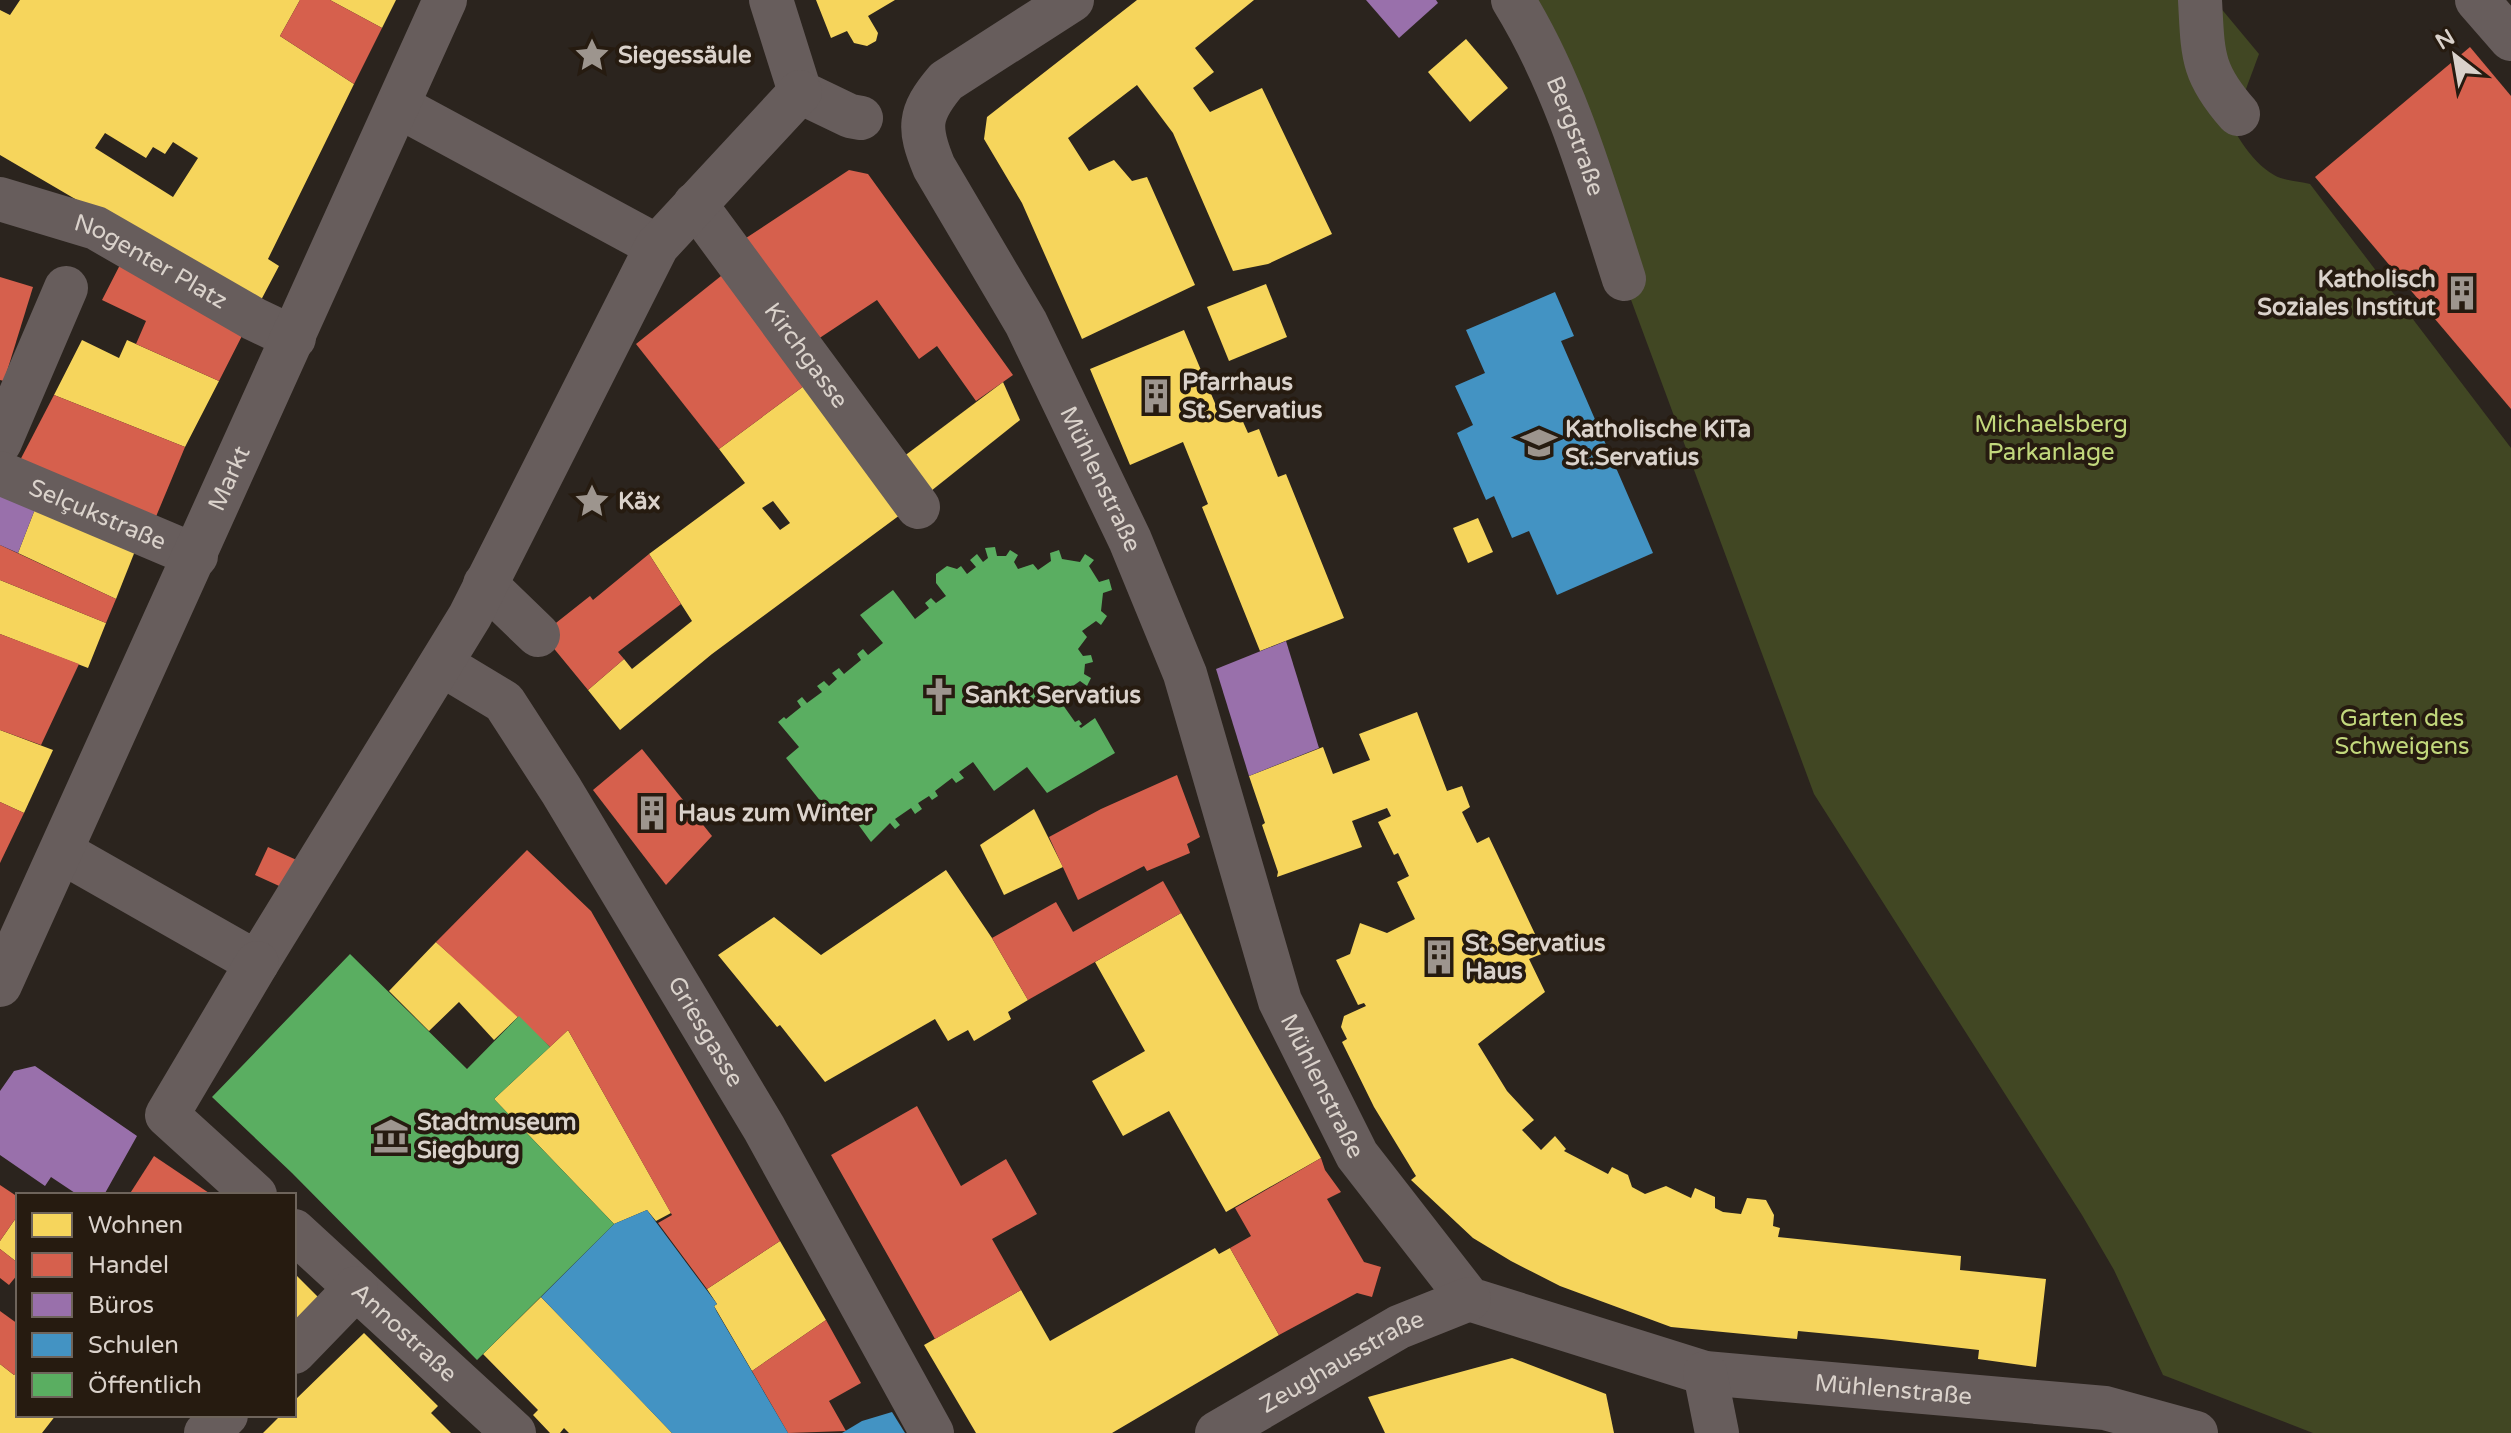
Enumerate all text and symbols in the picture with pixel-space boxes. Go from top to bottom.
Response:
north arrow [2415,16,2495,96]
text: N [2431,24,2459,55]
place icon: Siegessäule [573,36,611,74]
place label: Siegessäule [618,41,752,70]
street label: Bergstraße [1540,72,1611,199]
street label: Nogenter Platz [71,208,233,315]
place label: Katholisch Soziales Institut [2257,265,2437,322]
building icon: Katholisch Soziales Institut [2443,274,2481,312]
street label: Kirchgasse [758,297,855,414]
place label: Pfarrhaus St. Servatius [1182,368,1323,425]
building icon: Pfarrhaus St. Servatius [1137,377,1175,415]
street label: Mühlenstraße [1054,402,1148,556]
park label: Michaelsberg Parkanlage [1974,410,2128,467]
place label: Katholische KiTa St.Servatius [1565,415,1751,472]
school or university icon: Katholische KiTa St.Servatius [1520,424,1558,462]
street label: Markt [202,441,256,515]
street label: Selçukstraße [25,472,171,556]
place icon: Käx [573,482,611,520]
place label: Käx [618,487,661,516]
church icon: Sankt Servatius [920,676,958,714]
place label: Sankt Servatius [965,681,1141,710]
park label: Garten des Schweigens [2334,704,2470,761]
building icon: Haus zum Winter [633,794,671,832]
place label: Haus zum Winter [678,799,874,828]
place label: St. Servatius Haus [1465,929,1606,986]
building icon: St. Servatius Haus [1420,938,1458,976]
street label: Griesgasse [662,971,750,1092]
street label: Mühlenstraße [1274,1009,1371,1163]
place label: Stadtmuseum Siegburg [417,1108,577,1165]
museum icon: Stadtmuseum Siegburg [372,1117,410,1155]
legend [16,1193,296,1417]
text: Wohnen [88,1211,183,1240]
text: Handel [88,1251,169,1280]
street label: Annostraße [346,1277,463,1388]
text: Büros [88,1291,154,1320]
street label: Zeughausstraße [1254,1304,1428,1419]
text: Schulen [88,1331,179,1360]
street label: Mühlenstraße [1813,1368,1973,1411]
text: Öffentlich [88,1371,202,1400]

